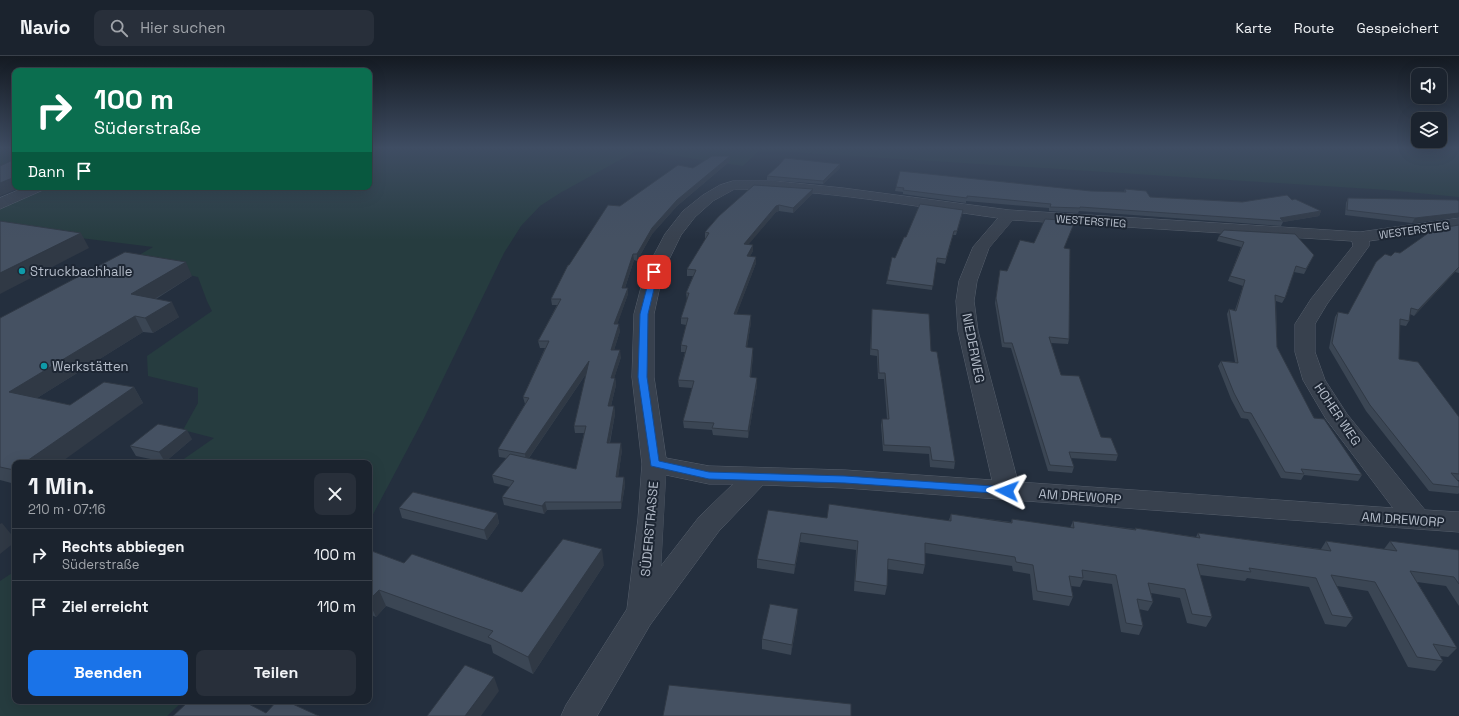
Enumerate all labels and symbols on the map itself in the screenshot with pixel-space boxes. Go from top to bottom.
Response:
street label: WESTERSTIEG [1055,212,1127,230]
street label: WESTERSTIEG [1378,218,1450,242]
pin [637,255,671,289]
place label: Struckbachhalle [30,263,133,280]
marker: Struckbachhalle [17,266,27,276]
street label: NIEDERWEG [958,312,989,384]
place label: Werkstätten [52,358,129,375]
marker: Werkstätten [39,361,49,371]
street label: HOHER WEG [1310,380,1365,449]
position arrow [986,470,1028,512]
street label: SÜDERSTRASSE [637,481,662,577]
street label: AM DREWORP [1038,485,1122,508]
street label: AM DREWORP [1361,508,1445,531]

